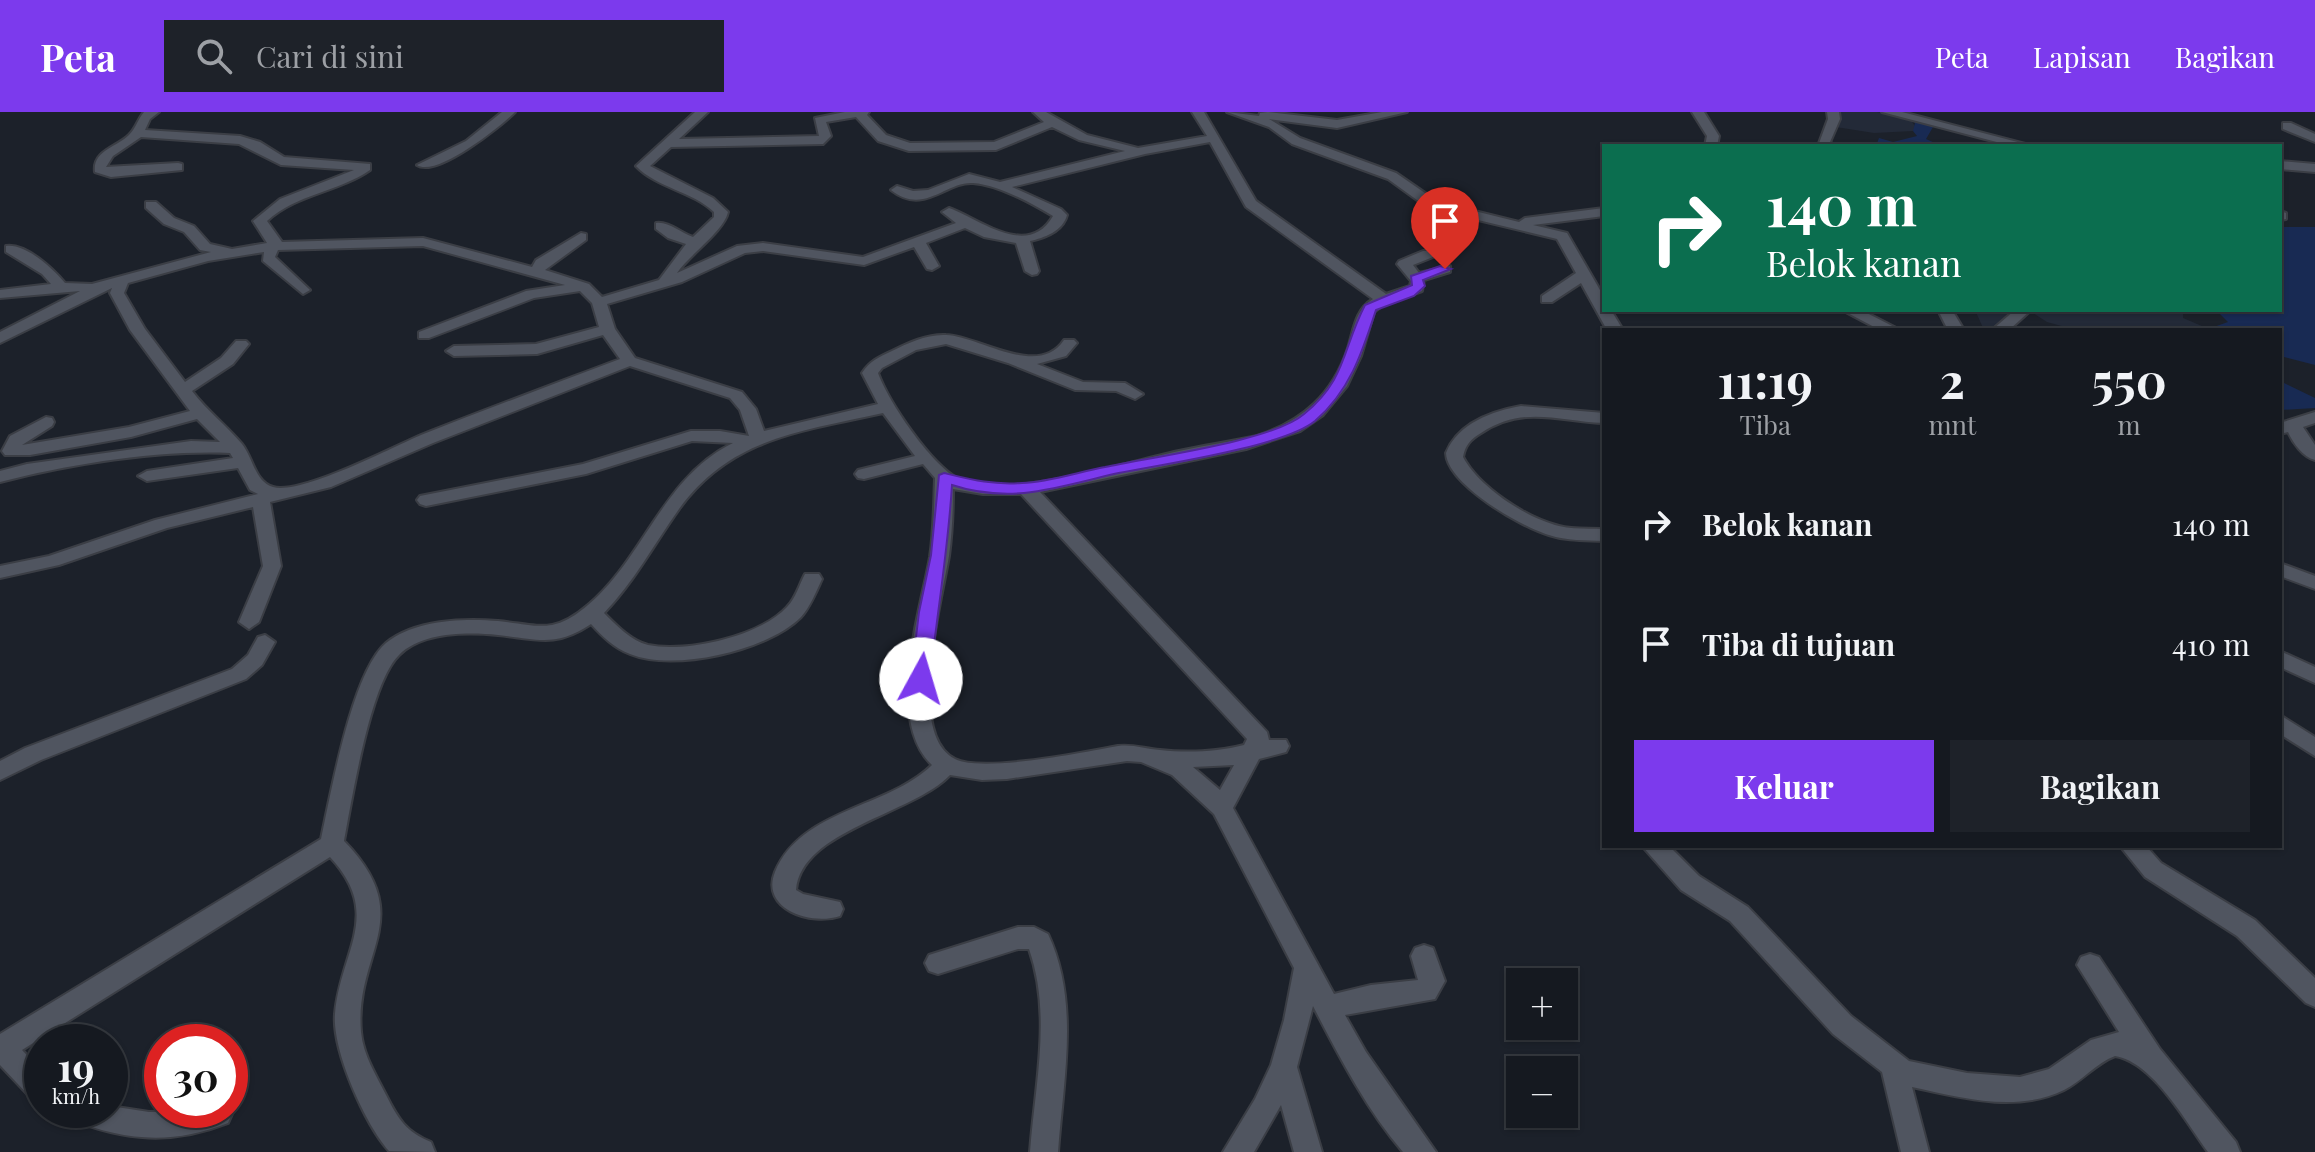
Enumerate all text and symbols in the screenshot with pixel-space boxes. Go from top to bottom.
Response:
search box [164,20,724,92]
text: Peta [40,31,116,82]
icon: search [192,34,236,78]
text: Cari di sini [256,36,404,76]
text: Peta [1935,38,1989,75]
text: Lapisan [2033,38,2131,75]
text: Bagikan [2175,38,2275,75]
text: 140 m [1766,166,1917,241]
icon: right [1634,176,1738,280]
pin [1411,187,1479,269]
icon: arrive [1423,199,1467,243]
text: Belok kanan [1766,238,1961,286]
text: 11:19 [1717,347,1813,411]
text: 2 [1940,347,1965,411]
text: 550 [2092,347,2167,411]
text: Tiba [1740,407,1791,442]
text: mnt [1928,407,1976,442]
text: m [2118,407,2141,442]
icon: right [1634,502,1678,546]
text: Belok kanan [1702,504,1872,544]
text: 140 m [2172,504,2250,544]
icon: arrive [1634,622,1678,666]
text: Tiba di tujuan [1702,624,1895,664]
text: 410 m [2172,624,2250,664]
position arrow [879,637,963,721]
button: Keluar [1634,740,1934,832]
button: Bagikan [1950,740,2250,832]
map controls [1506,968,1578,1128]
button: + [1506,968,1578,1040]
speed limit sign: 30 [144,1024,248,1128]
text: 19 [57,1039,95,1092]
button: − [1506,1056,1578,1128]
text: km/h [52,1082,100,1109]

